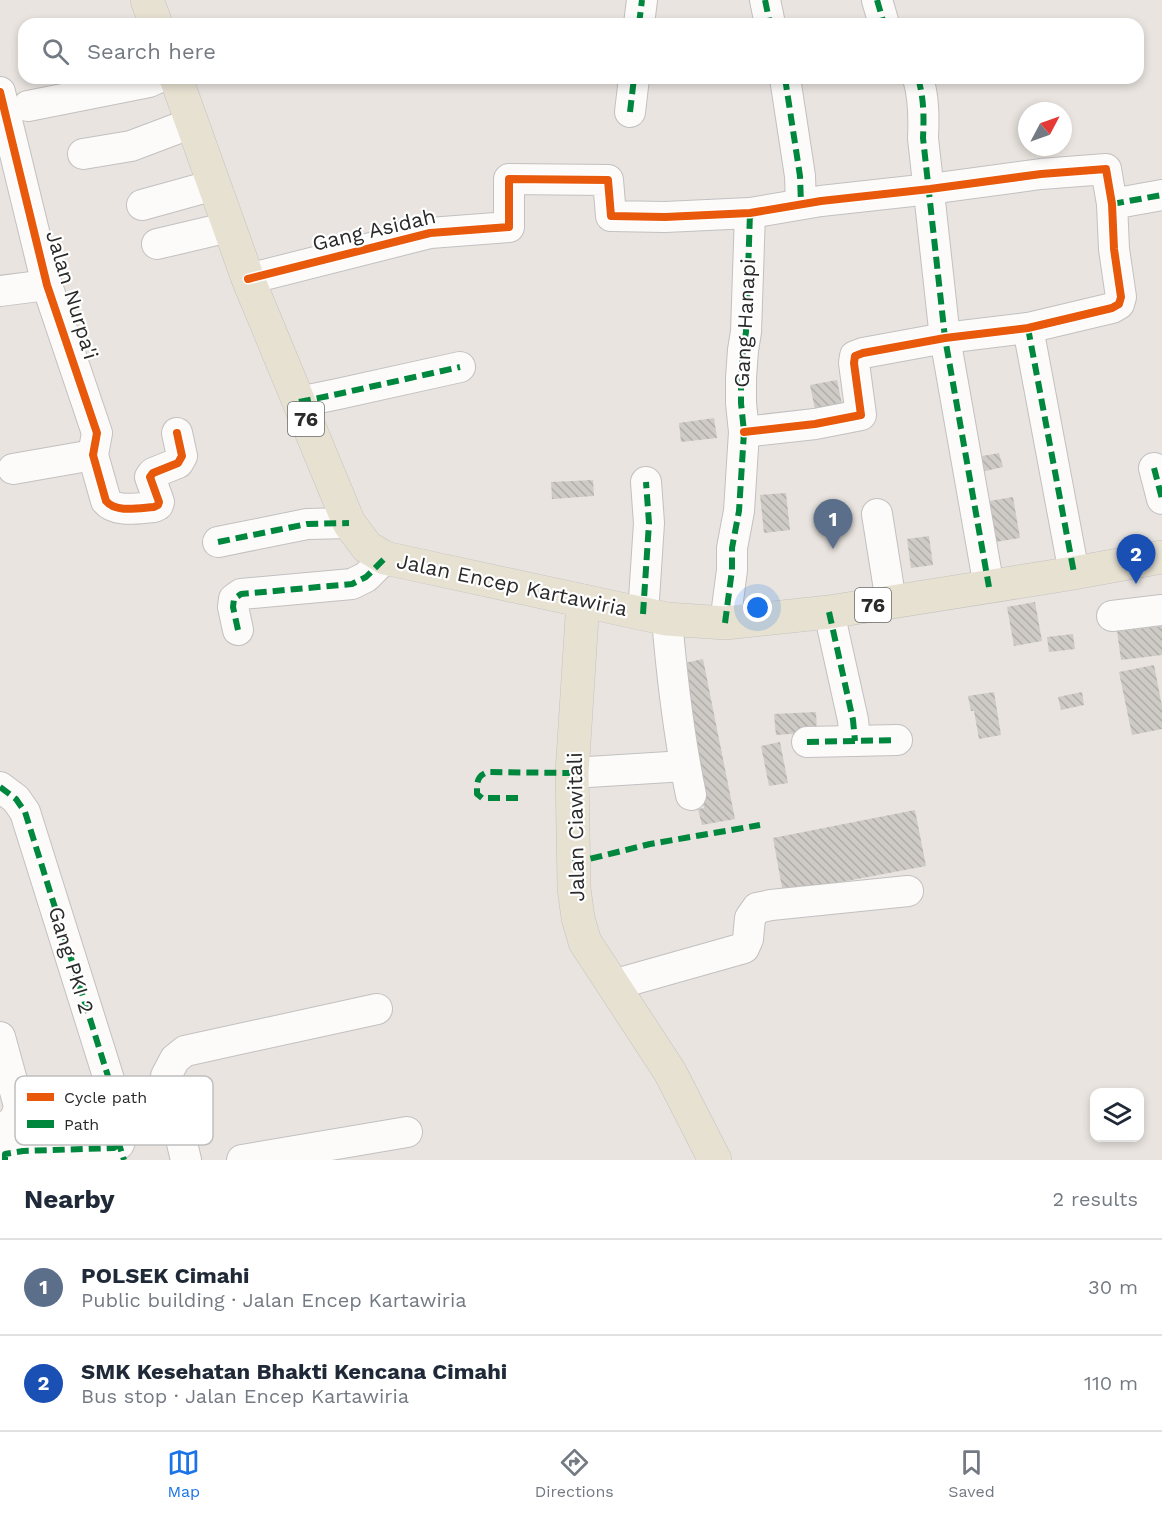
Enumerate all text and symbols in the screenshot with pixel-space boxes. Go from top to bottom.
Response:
search box [18,18,1144,84]
icon: search [39,35,72,68]
text: Search here [87,39,216,64]
north arrow [1018,102,1072,156]
street label: Gang Asidah [310,203,438,256]
street label: Jalan Nurpa'i [41,227,104,362]
street label: Gang Hanapi [729,258,760,388]
road number: 76 [288,402,324,436]
pin: 1 [814,500,852,549]
pin: 2 [1116,534,1156,584]
street label: Jalan Encep Kartawiria [394,548,630,621]
road number: 76 [855,588,891,622]
your location [743,593,772,622]
street label: Jalan Ciawitali [562,752,589,902]
street label: Gang PKI 2 [43,903,100,1016]
legend [15,1076,213,1145]
text: Cycle path [64,1088,147,1107]
map controls [1090,1088,1144,1142]
button: layers [1090,1088,1144,1142]
text: Path [64,1115,99,1134]
text: Nearby [24,1184,115,1214]
text: 2 results [1053,1187,1138,1211]
text: POLSEK Cimahi [81,1263,250,1288]
text: 1 [39,1275,48,1299]
text: 30 m [1088,1275,1138,1299]
text: Public building · Jalan Encep Kartawiria [81,1288,467,1312]
text: SMK Kesehatan Bhakti Kencana Cimahi [81,1359,507,1384]
text: 2 [38,1371,49,1395]
text: 110 m [1084,1371,1138,1395]
text: Bus stop · Jalan Encep Kartawiria [81,1384,409,1408]
tab: Map [167,1446,200,1501]
tab: Directions [535,1446,614,1501]
tab: Saved [948,1446,995,1501]

